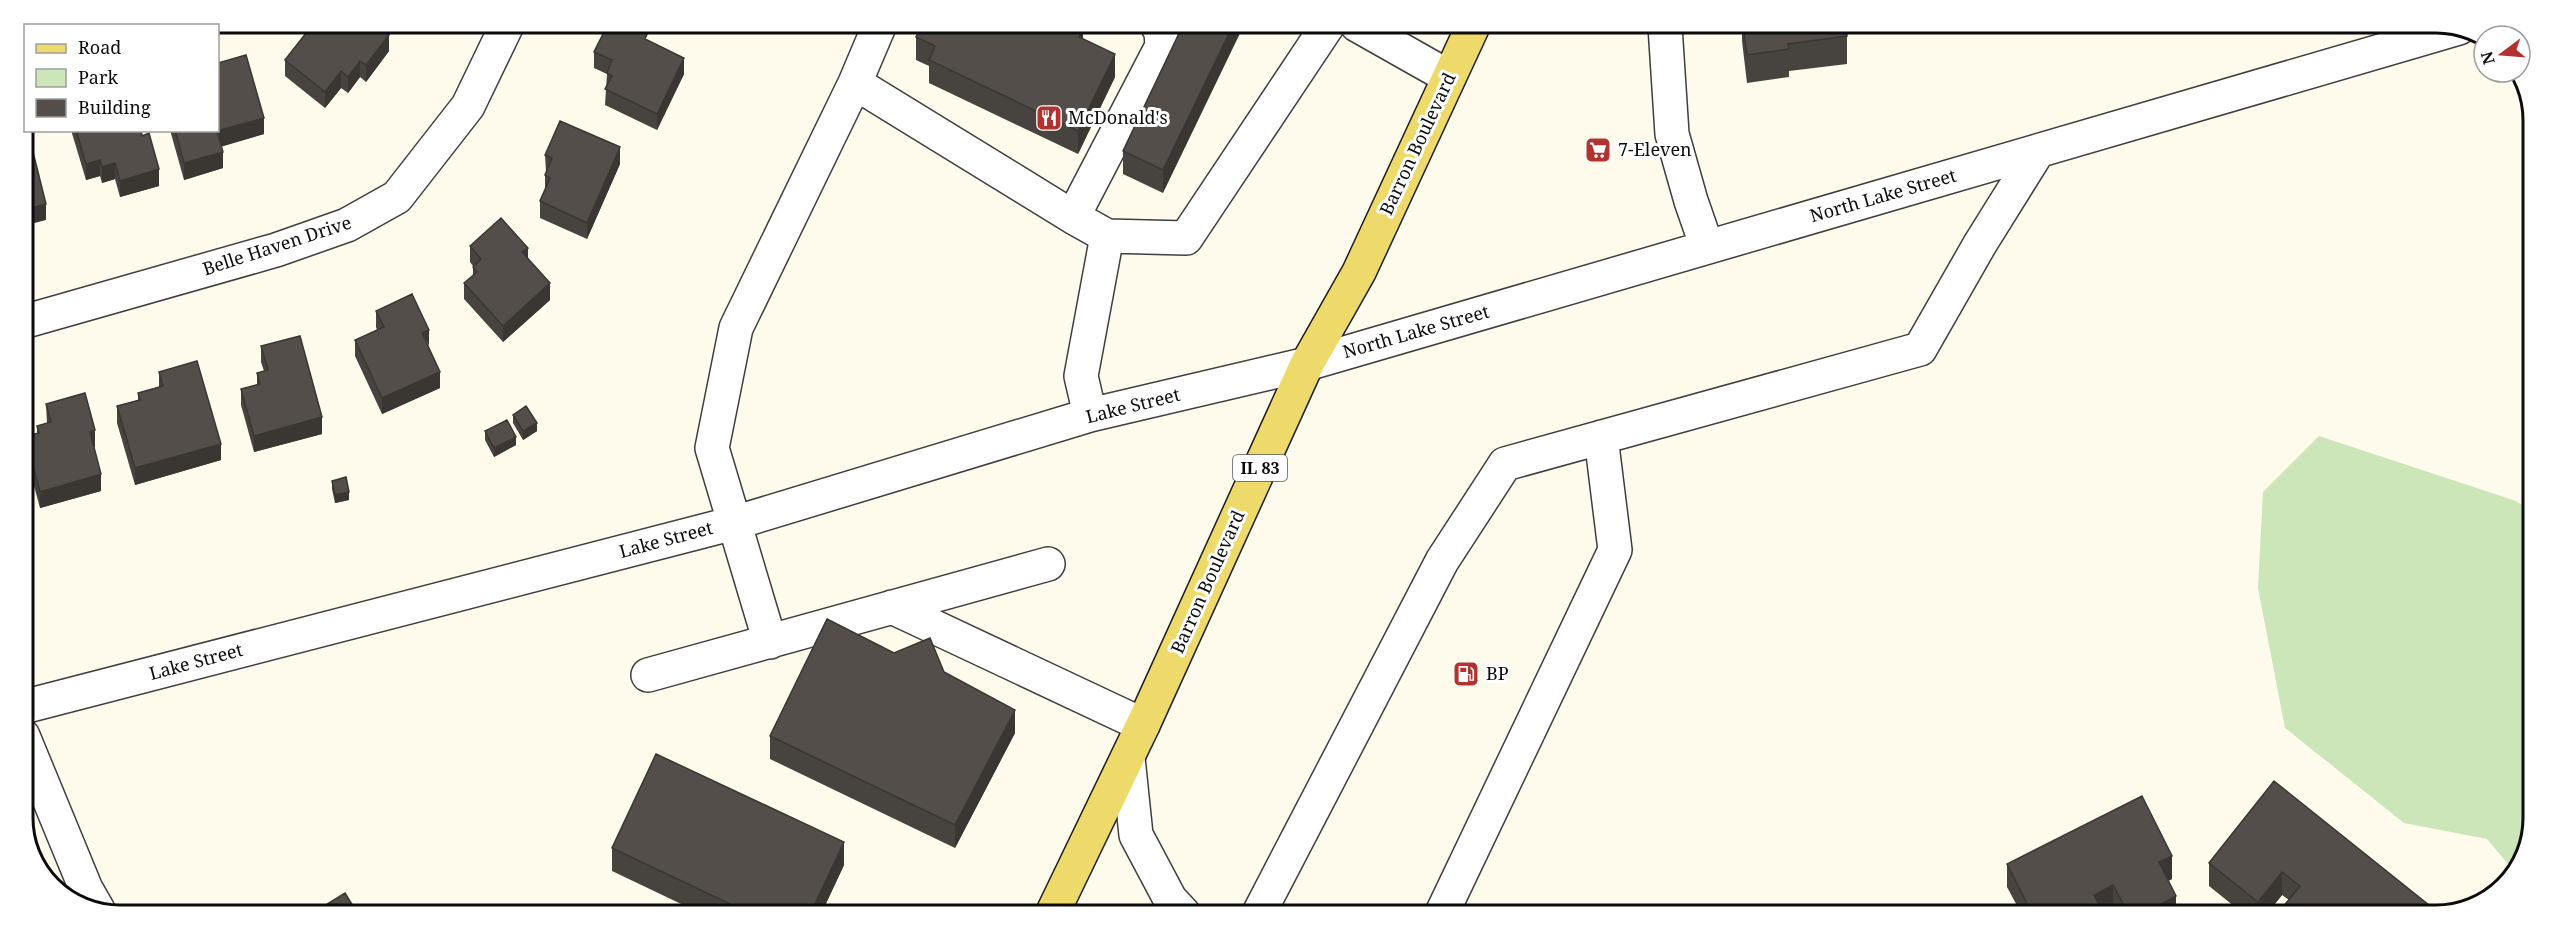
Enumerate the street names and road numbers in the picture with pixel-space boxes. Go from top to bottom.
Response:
street label: Barron Boulevard [1374,69,1461,219]
street label: North Lake Street [1807,163,1959,227]
street label: Belle Haven Drive [199,210,354,280]
street label: North Lake Street [1340,299,1492,363]
street label: Lake Street [1083,382,1182,428]
road number: IL 83 [1233,455,1287,481]
street label: Barron Boulevard [1165,506,1249,657]
street label: Lake Street [616,515,715,563]
street label: Lake Street [146,637,245,685]

